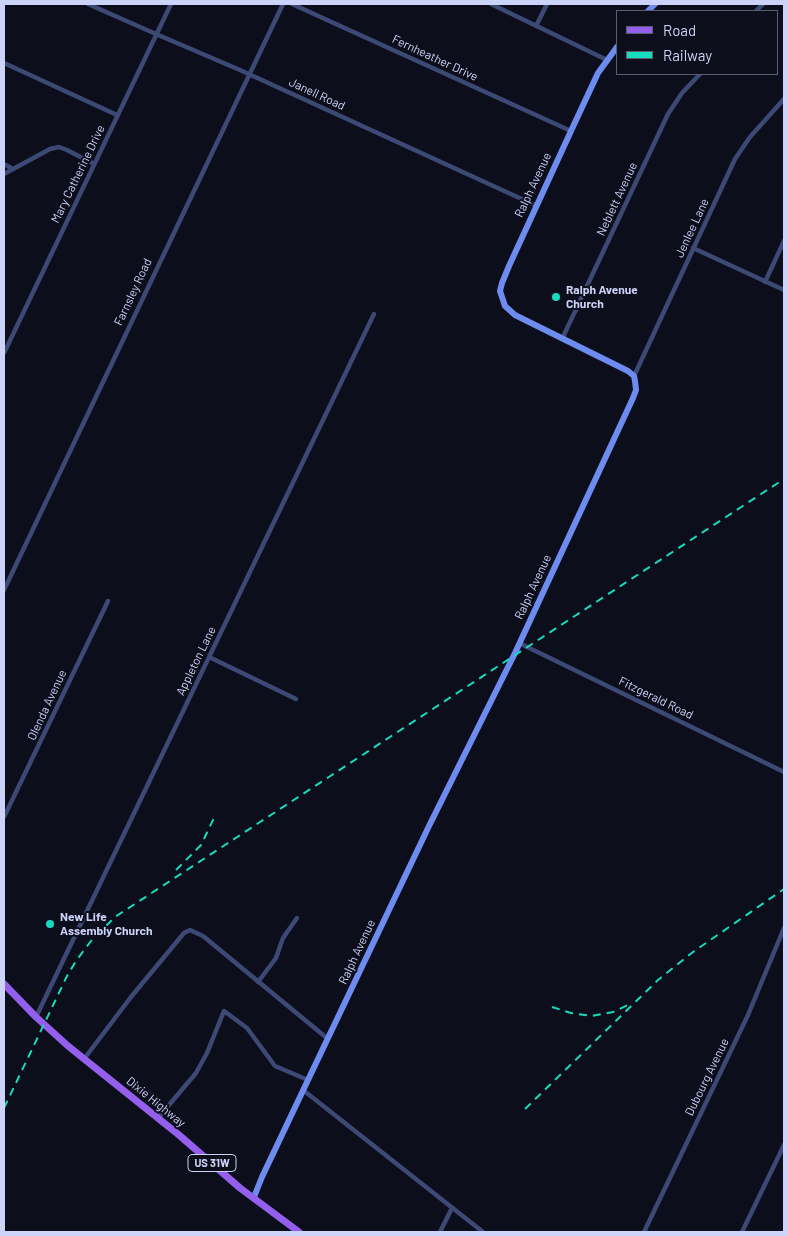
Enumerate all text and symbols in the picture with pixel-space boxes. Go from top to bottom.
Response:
legend [616,10,778,75]
text: Road [663,21,696,39]
street label: Fernheather Drive [390,32,480,84]
text: Railway [663,46,712,64]
street label: Janell Road [287,75,347,113]
street label: Mary Catherine Drive [48,123,108,225]
street label: Ralph Avenue [512,150,554,220]
street label: Neblett Avenue [594,160,640,238]
street label: Jenlee Lane [672,196,712,260]
street label: Farnsley Road [111,256,155,328]
place label: Ralph Avenue Church [566,283,638,311]
marker: Ralph Avenue Church [550,291,562,303]
street label: Ralph Avenue [512,552,554,622]
street label: Appleton Lane [173,624,219,698]
street label: Olenda Avenue [24,667,70,743]
street label: Fitzgerald Road [616,674,696,722]
place label: New Life Assembly Church [60,910,153,938]
street label: Ralph Avenue [336,917,378,987]
marker: New Life Assembly Church [44,918,56,930]
street label: Dubourg Avenue [682,1036,732,1118]
street label: Dixie Highway [124,1074,188,1130]
road number: US 31W [188,1154,236,1172]

